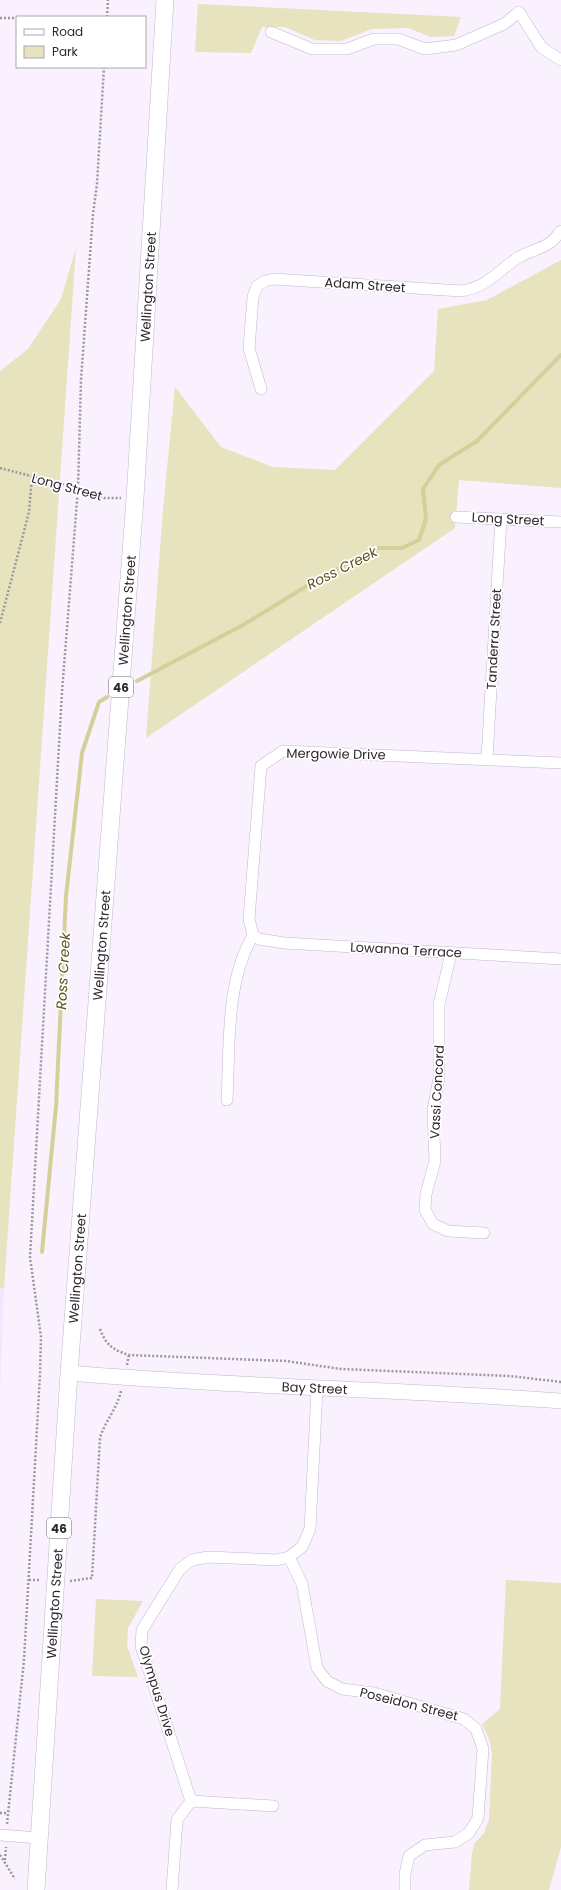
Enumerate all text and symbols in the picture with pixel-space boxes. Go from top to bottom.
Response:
legend [16,16,146,68]
text: Road [52,23,83,40]
text: Park [52,43,79,60]
street label: Wellington Street [135,231,161,343]
street label: Adam Street [324,273,406,297]
street label: Long Street [29,468,105,506]
street label: Long Street [471,508,545,530]
water label: Ross Creek [303,541,381,594]
street label: Wellington Street [113,554,140,666]
street label: Tanderra Street [482,588,506,690]
road number: 46 [109,677,133,697]
street label: Mergowie Drive [286,744,386,764]
street label: Wellington Street [88,889,115,1001]
water label: Ross Creek [51,931,75,1010]
street label: Lowanna Terrace [350,938,462,962]
street label: Vassi Concord [425,1044,449,1140]
street label: Wellington Street [63,1212,91,1324]
street label: Bay Street [281,1377,348,1399]
road number: 46 [47,1518,71,1538]
street label: Wellington Street [41,1548,67,1659]
street label: Olympus Drive [134,1643,180,1739]
street label: Poseidon Street [358,1683,460,1725]

